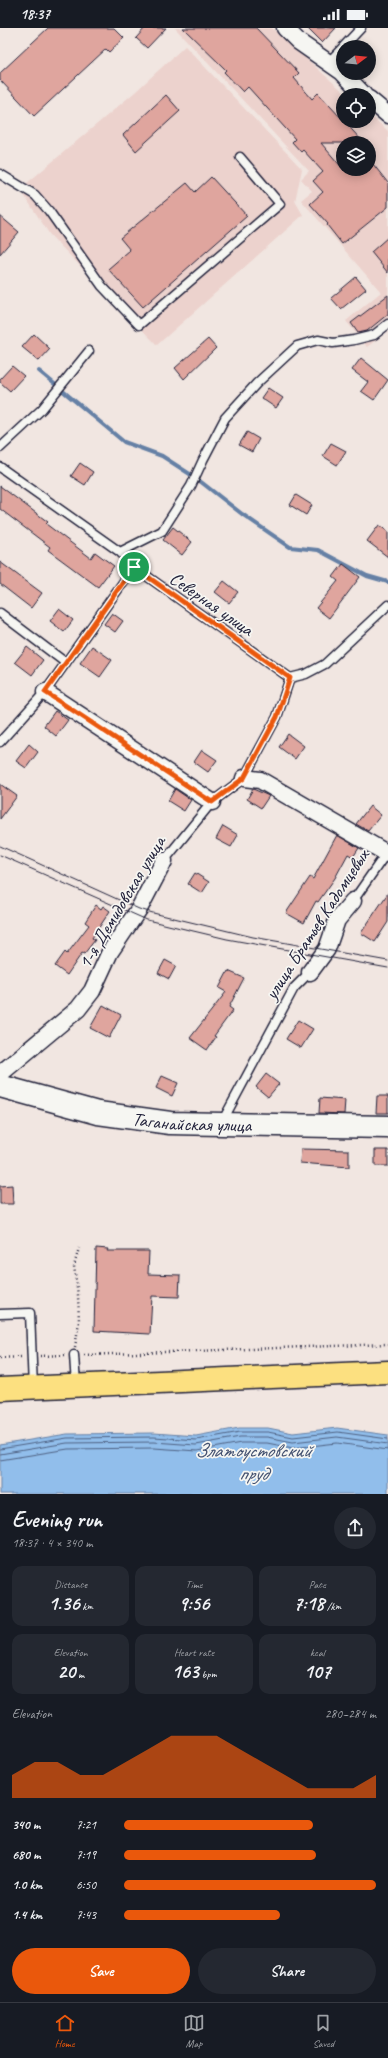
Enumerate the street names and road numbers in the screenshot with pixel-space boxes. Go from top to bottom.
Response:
street label: Северная улица [165,566,259,642]
street label: 1-я Демидовская улица [73,830,172,973]
street label: улица Братьев Кадомцевых [259,844,375,1005]
street label: Таганайская улица [131,1107,253,1138]

